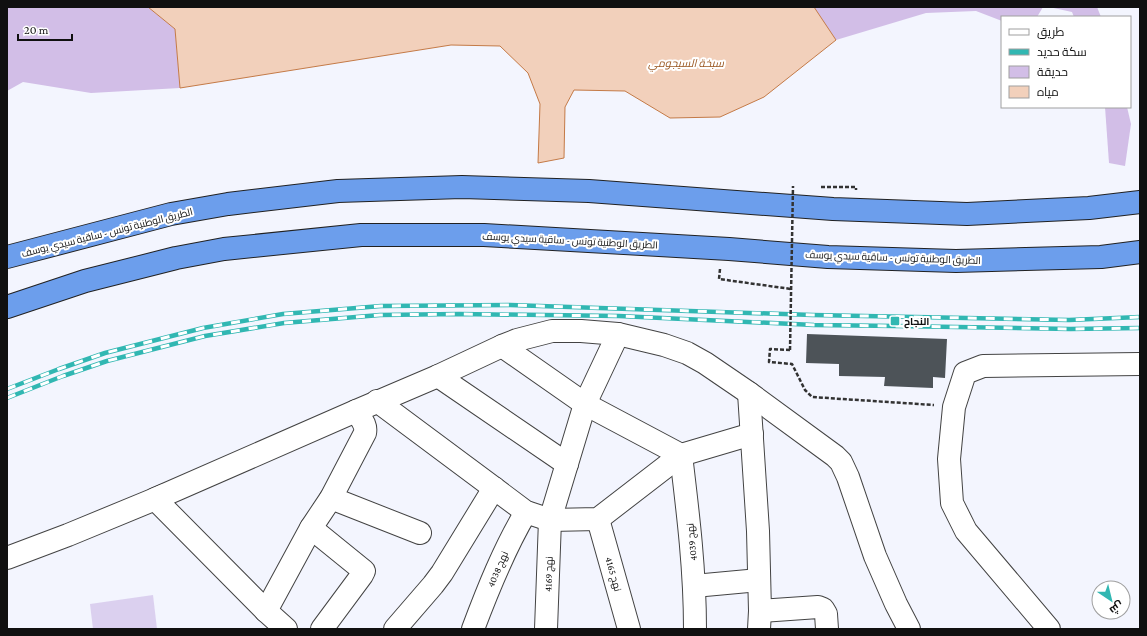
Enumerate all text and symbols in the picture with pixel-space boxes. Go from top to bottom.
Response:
scale bar [18,16,72,42]
legend [1001,16,1131,108]
text: 20 m [24,23,49,37]
text: طريق [1037,25,1065,39]
text: سكة حديد [1037,45,1087,59]
water label: سبخة السيجومي [648,57,725,72]
text: حديقة [1037,65,1068,79]
text: مياه [1037,85,1059,99]
street label: الطريق الوطنية تونس - ساقية سيدي يوسف [20,206,194,261]
street label: الطريق الوطنية تونس - ساقية سيدي يوسف [482,230,658,253]
street label: الطريق الوطنية تونس - ساقية سيدي يوسف [805,249,981,268]
marker: النجاح [889,315,901,327]
place label: النجاح [904,316,929,329]
street label: نهج 4039 [684,523,700,561]
street label: نهج 4038 [485,550,511,589]
street label: نهج 4169 [542,556,556,592]
street label: نهج 4165 [602,556,624,593]
north arrow [1091,580,1131,620]
text: ش [1107,598,1126,617]

